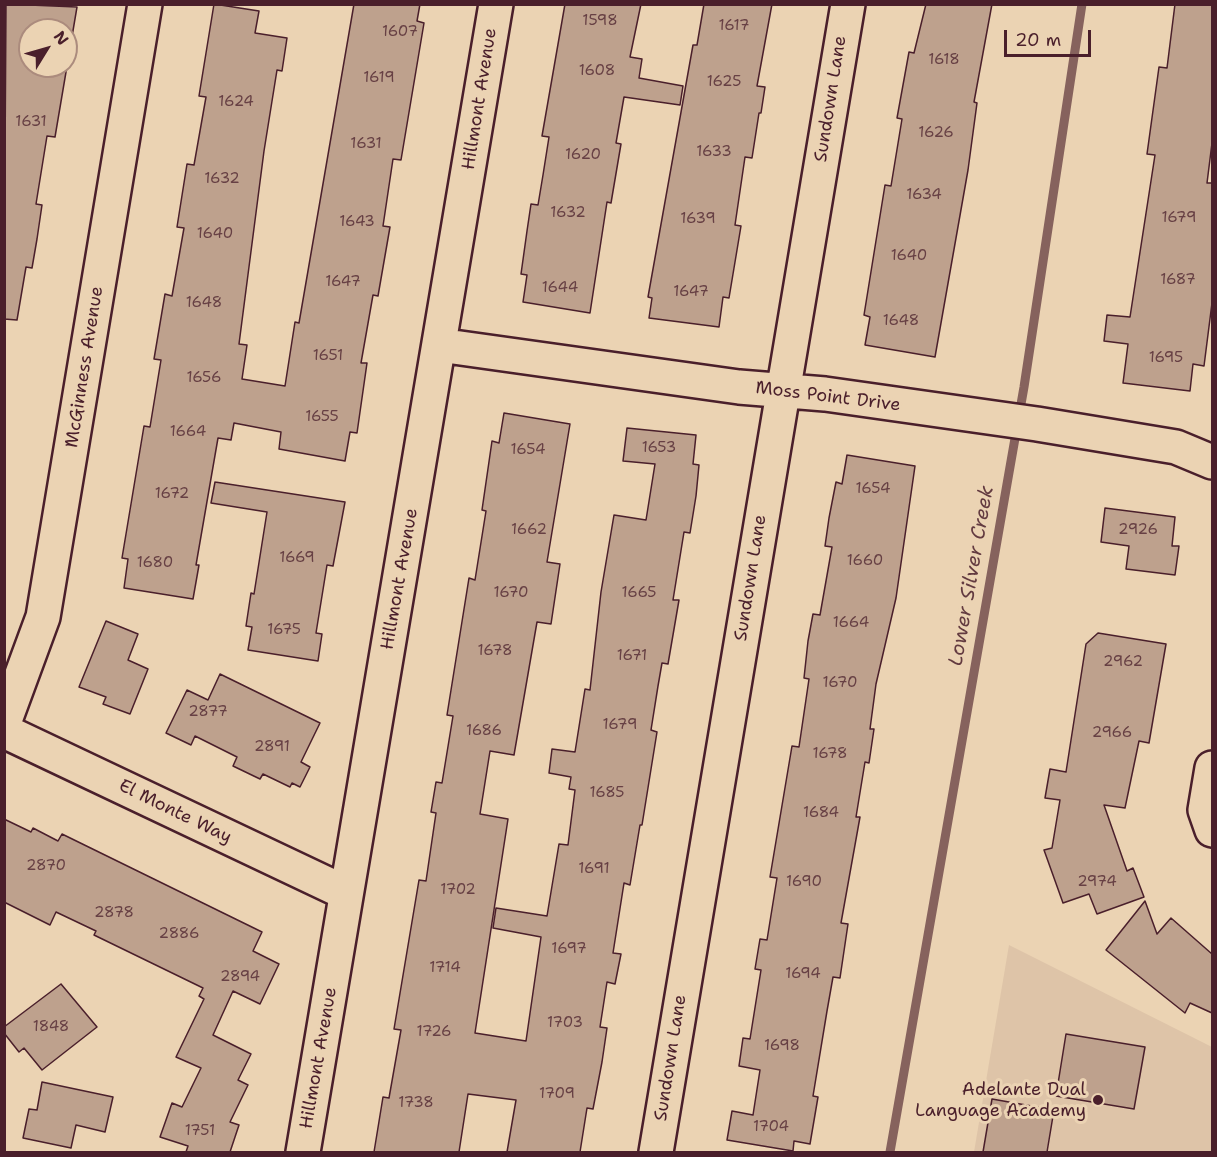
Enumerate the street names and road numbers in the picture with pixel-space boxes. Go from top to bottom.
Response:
street label: Hillmont Avenue [458,27,502,171]
street label: Sundown Lane [810,34,852,164]
street label: McGinness Avenue [62,285,108,449]
street label: Moss Point Drive [754,377,902,417]
street label: Hillmont Avenue [377,507,423,651]
street label: Sundown Lane [730,513,772,643]
street label: El Monte Way [115,775,235,849]
street label: Hillmont Avenue [296,986,342,1130]
street label: Sundown Lane [650,993,692,1123]

